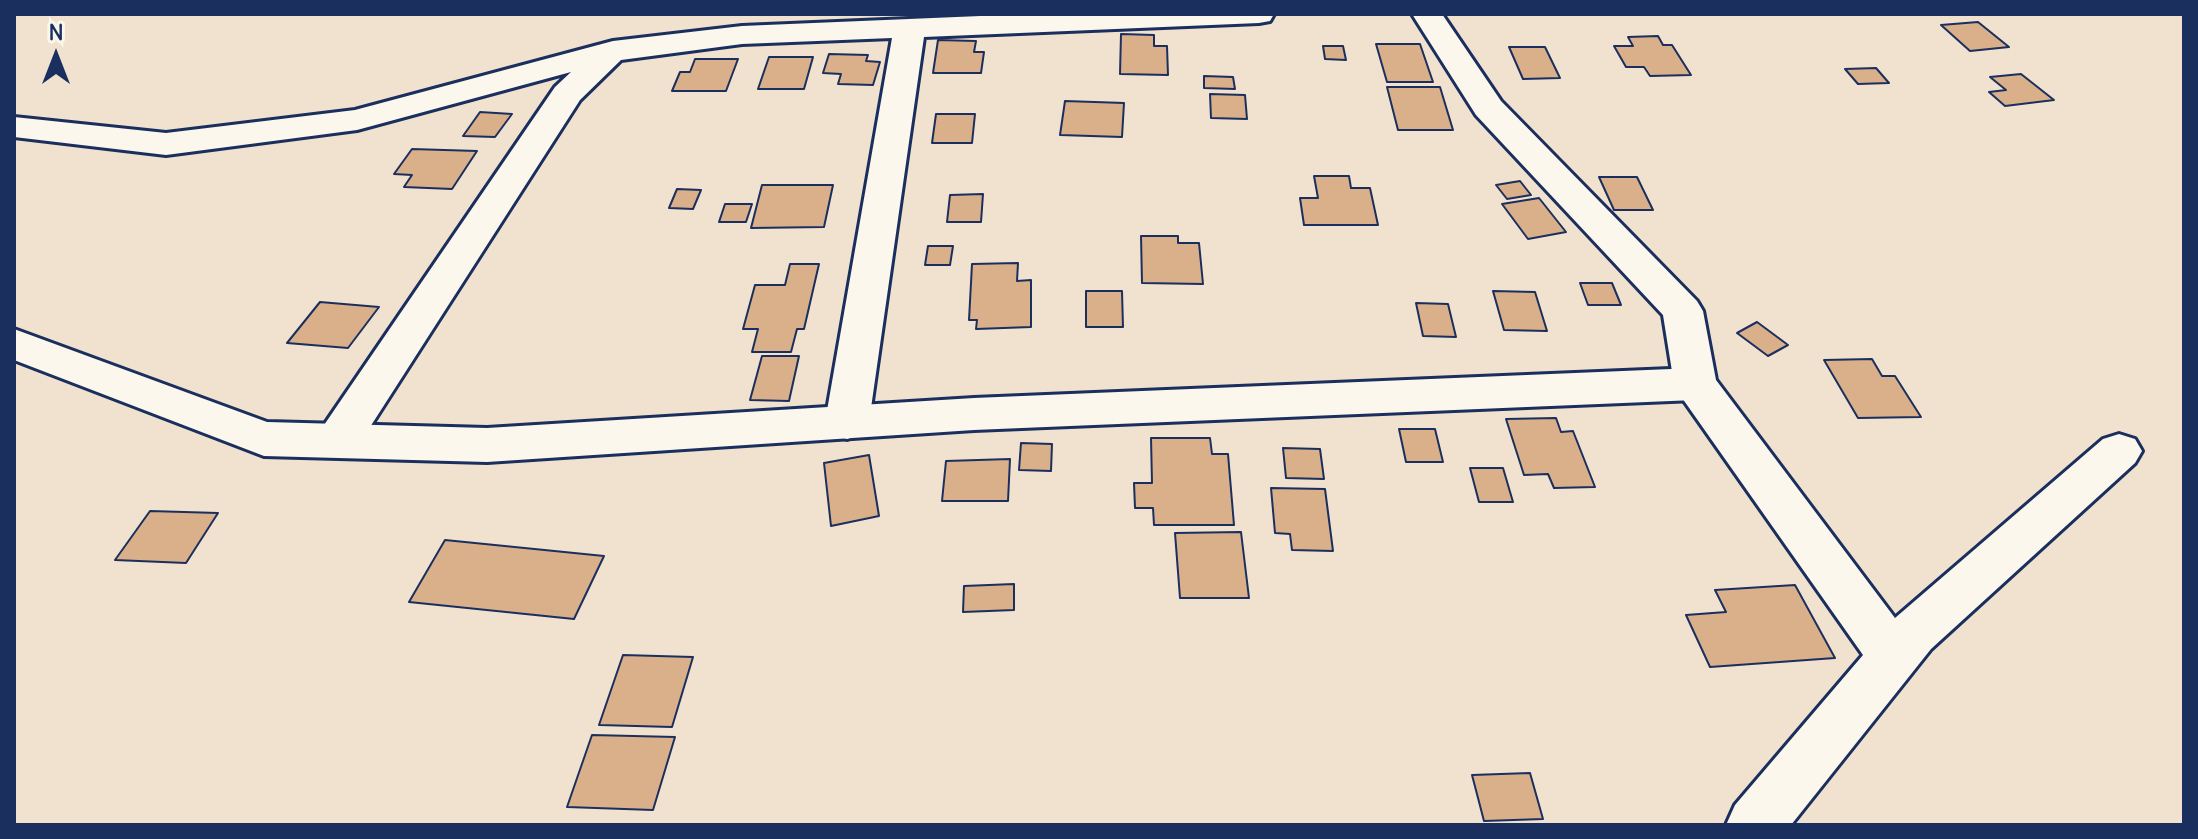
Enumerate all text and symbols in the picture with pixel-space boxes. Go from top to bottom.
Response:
north arrow [16,16,96,96]
text: N [48,18,64,46]

